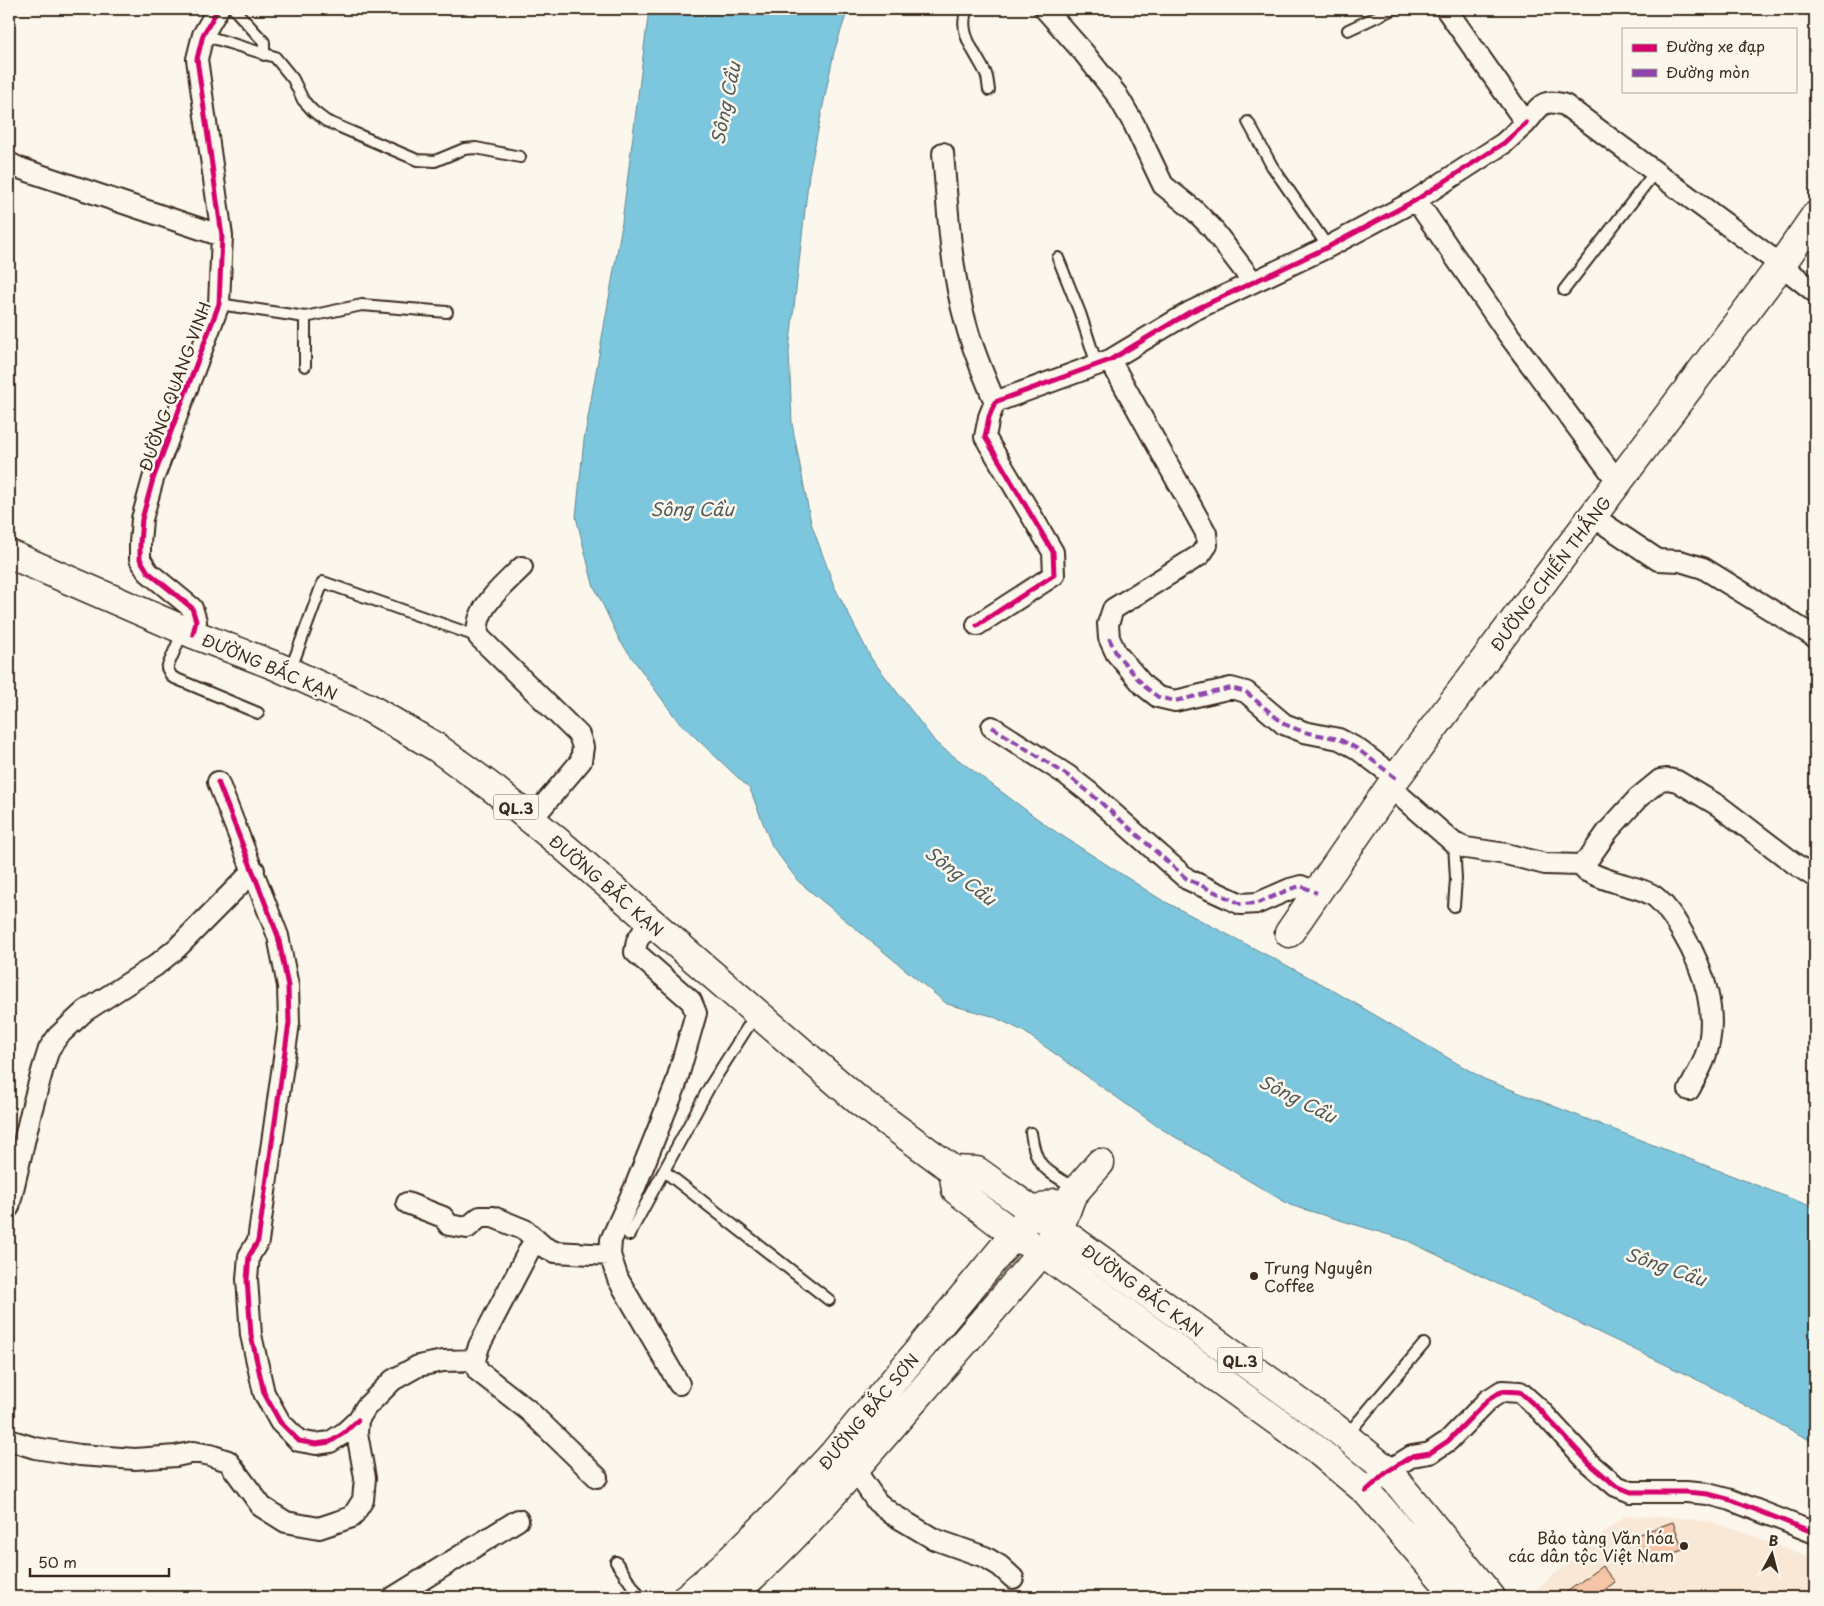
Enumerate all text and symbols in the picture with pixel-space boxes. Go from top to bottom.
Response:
legend [1622,28,1796,92]
text: Đường xe đạp [1666,34,1765,57]
water label: Sông Cầu [703,58,747,147]
text: Đường mòn [1666,60,1750,83]
street label: ĐƯỜNG QUANG VINH [132,298,216,474]
street label: ĐƯỜNG CHIẾN THẮNG [1483,490,1616,655]
water label: Sông Cầu [650,495,735,522]
street label: ĐƯỜNG BẮC KẠN [199,626,342,705]
road number: QL.3 [494,794,538,820]
street label: ĐƯỜNG BẮC KẠN [544,828,670,942]
water label: Sông Cầu [920,839,1003,912]
water label: Sông Cầu [1255,1067,1343,1130]
street label: ĐƯỜNG BẮC KẠN [1077,1237,1209,1342]
water label: Sông Cầu [1622,1240,1711,1293]
place label: Trung Nguyên Coffee [1264,1255,1373,1297]
marker: Trung Nguyên Coffee [1248,1270,1260,1282]
street label: ĐƯỜNG BẮC SƠN [811,1347,924,1474]
road number: QL.3 [1218,1348,1262,1372]
place label: Bảo tàng Văn hóa các dân tộc Việt Nam [1508,1525,1674,1567]
north arrow [1746,1528,1796,1578]
text: B [1768,1530,1780,1552]
marker: Bảo tàng Văn hóa các dân tộc Việt Nam [1678,1540,1690,1552]
scale bar [30,1546,169,1578]
text: 50 m [38,1550,77,1573]

